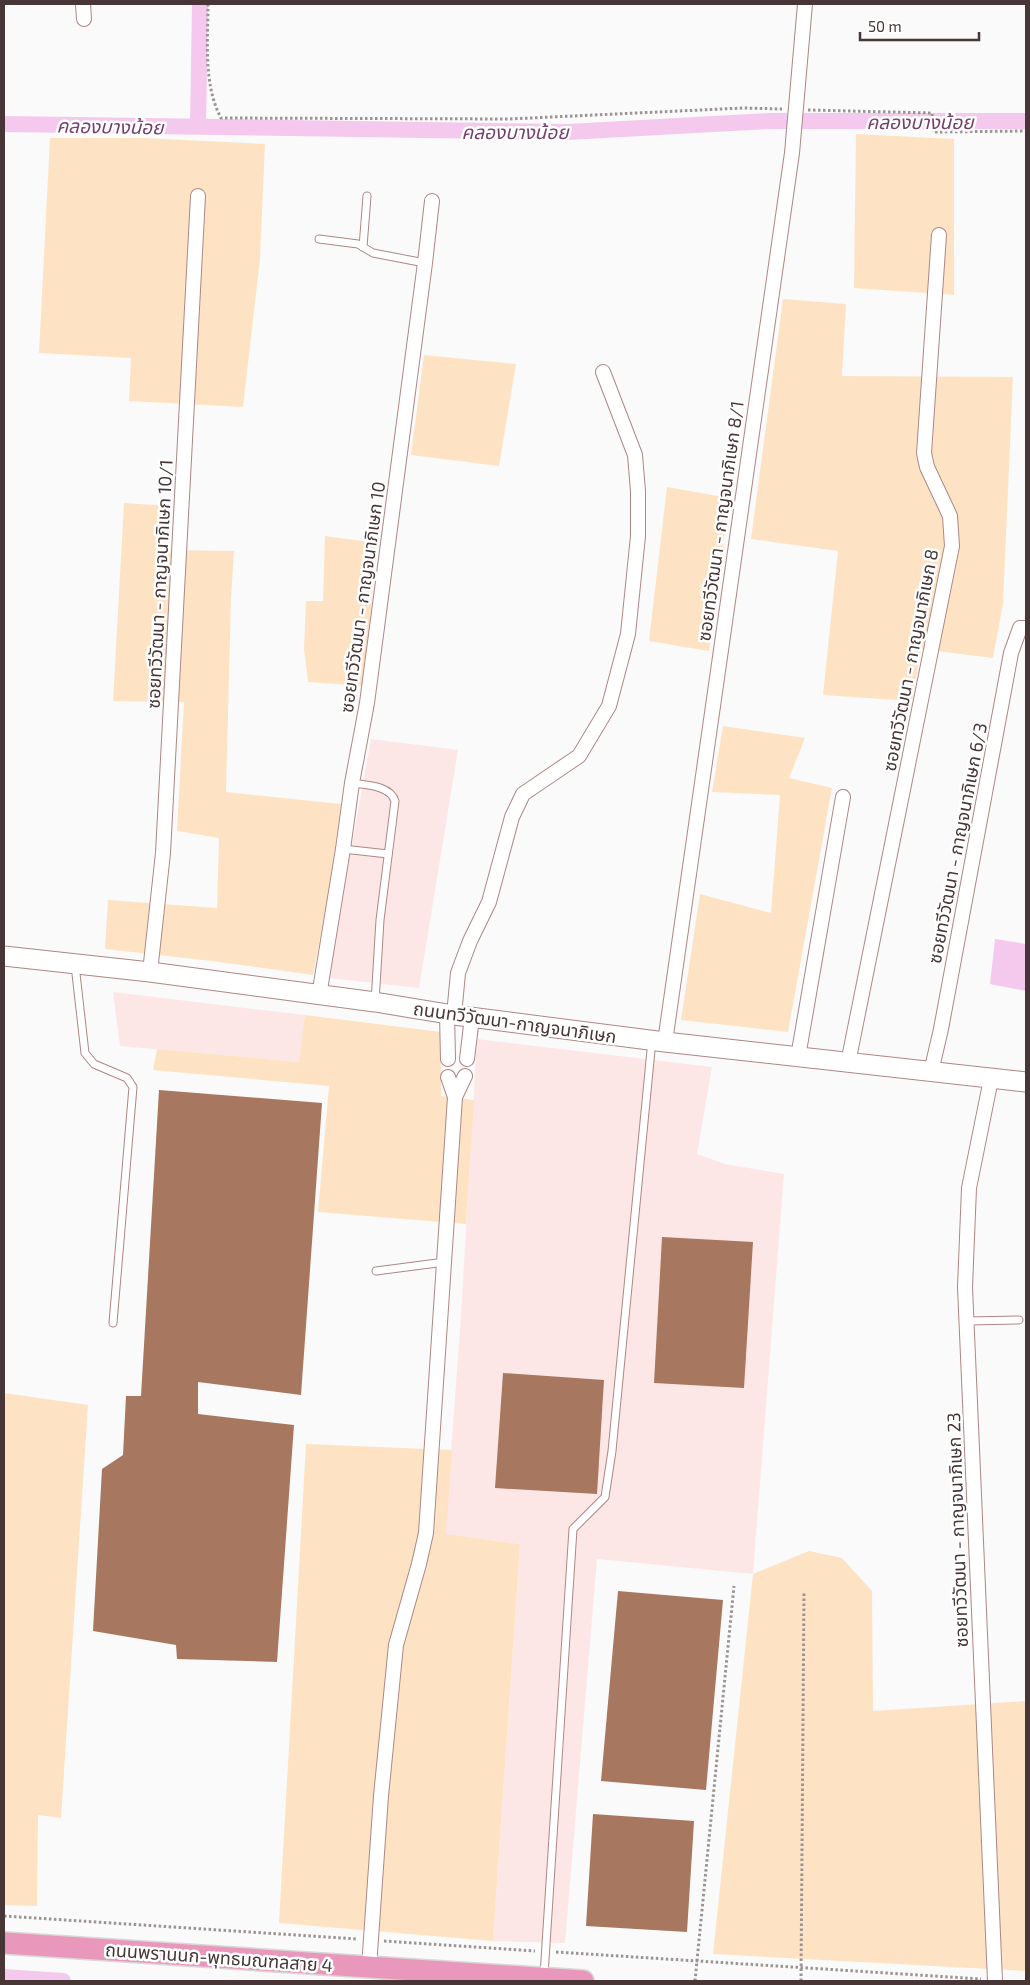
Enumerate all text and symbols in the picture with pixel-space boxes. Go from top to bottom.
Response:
scale bar [860,10,979,42]
text: 50 m [868,17,902,35]
water label: คลองบางน้อย [867,110,975,133]
water label: คลองบางน้อย [56,114,165,138]
water label: คลองบางน้อย [462,120,570,143]
street label: ซอยทวีวัฒนา - กาญจนาภิเษก 8/1 [692,399,748,643]
street label: ซอยทวีวัฒนา - กาญจนาภิเษก 10/1 [141,459,177,709]
street label: ซอยทวีวัฒนา - กาญจนาภิเษก 10 [335,480,389,714]
street label: ซอยทวีวัฒนา - กาญจนาภิเษก 8 [878,547,942,773]
street label: ซอยทวีวัฒนา - กาญจนาภิเษก 6/3 [923,721,991,965]
street label: ถนนทวีวัฒนา-กาญจนาภิเษก [412,997,618,1047]
street label: ซอยทวีวัฒนา - กาญจนาภิเษก 23 [942,1412,972,1648]
street label: ถนนพรานนก-พุทธมณฑลสาย 4 [104,1938,334,1977]

